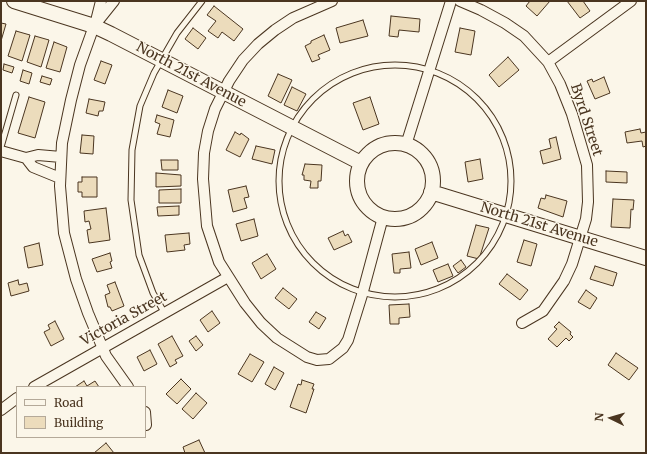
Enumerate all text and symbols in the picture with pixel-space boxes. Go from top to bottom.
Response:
street label: North 21st Avenue [133,39,249,111]
street label: Byrd Street [566,82,606,158]
street label: North 21st Avenue [478,199,600,251]
street label: Victoria Street [78,288,170,350]
legend [16,386,146,438]
text: Road [54,395,83,410]
north arrow [591,398,631,438]
text: N [592,412,606,422]
text: Building [54,415,103,430]

